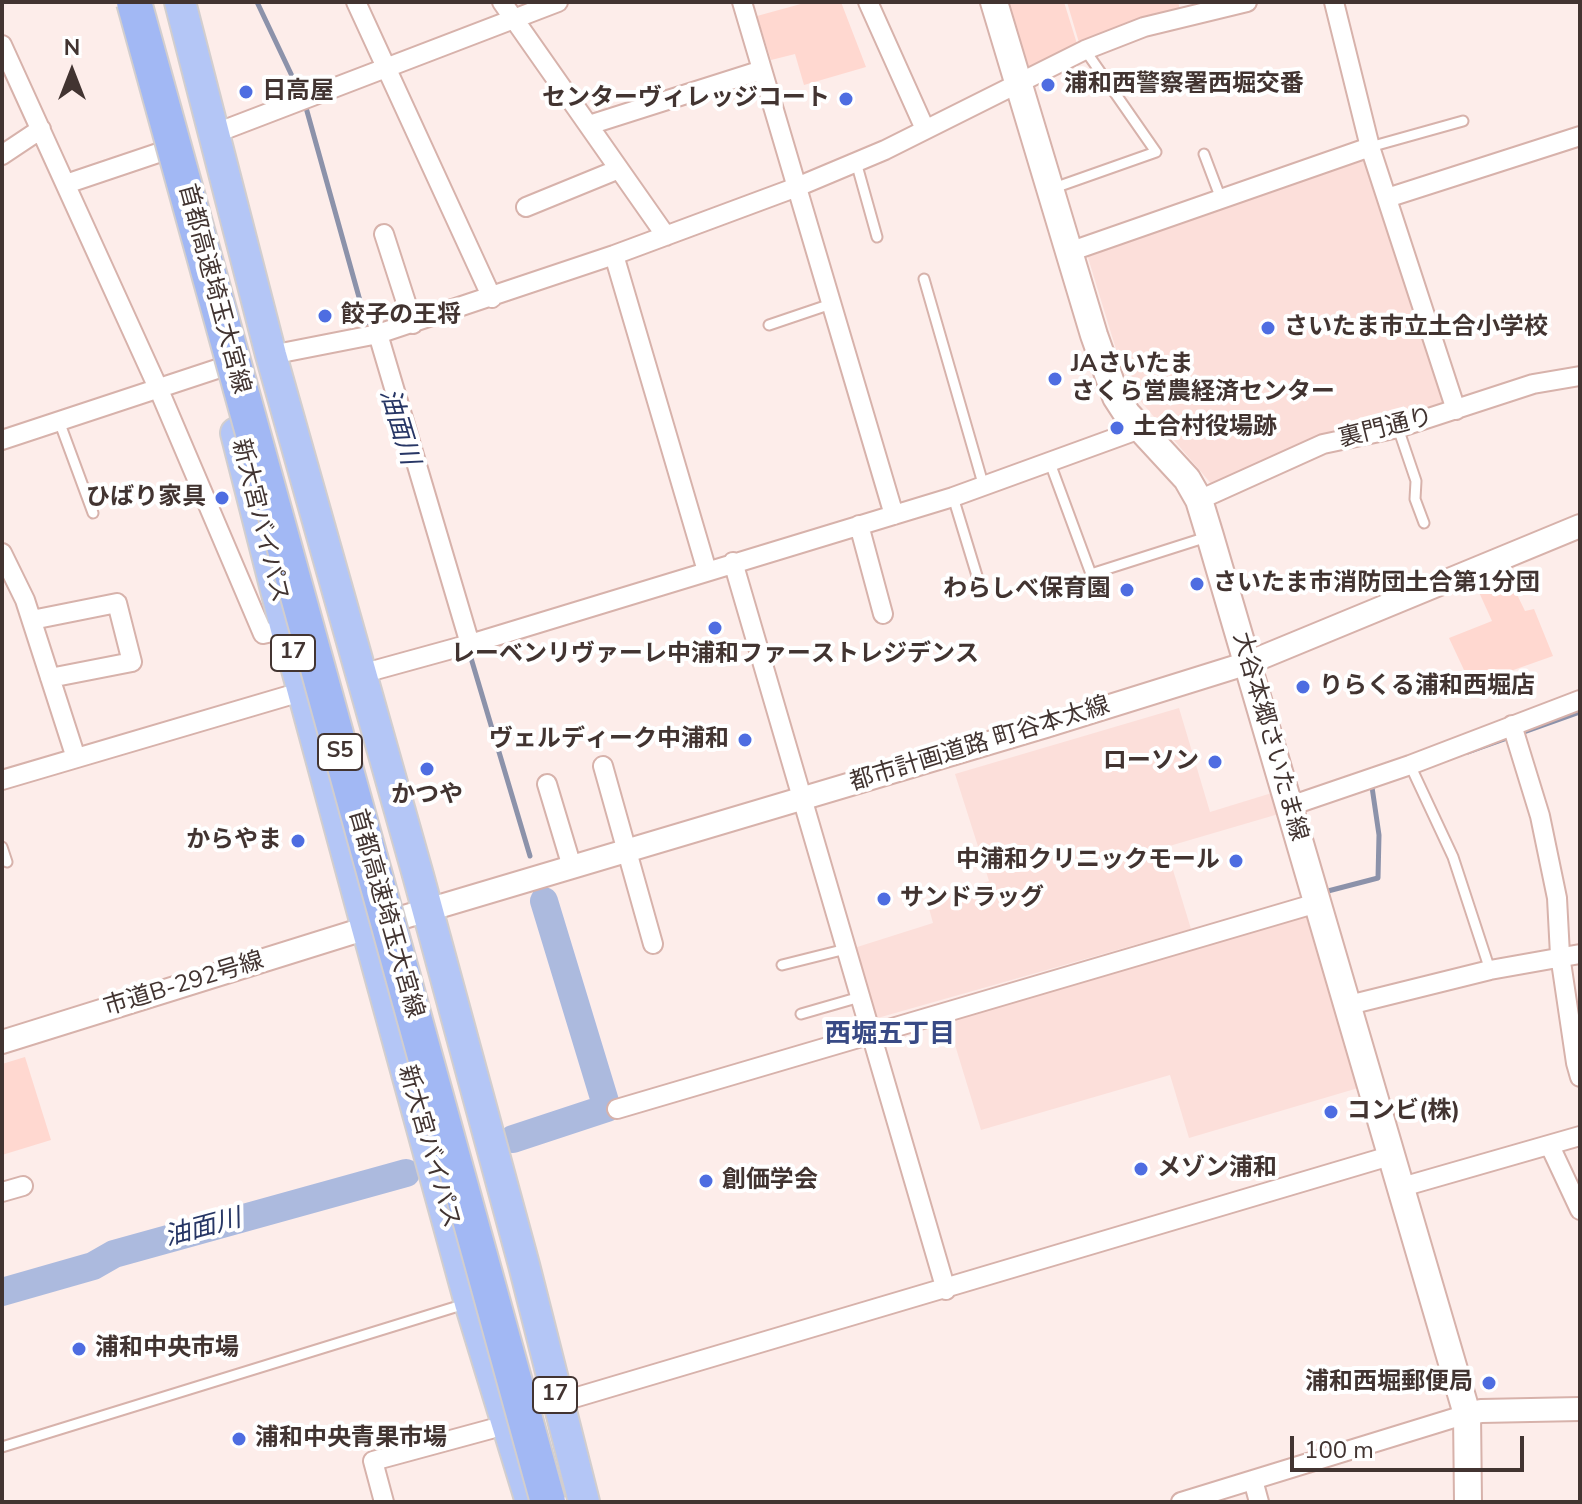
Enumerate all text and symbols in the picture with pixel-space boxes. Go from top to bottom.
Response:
north arrow [32,32,112,112]
text: N [64,33,80,63]
place label: 浦和西警察署西堀交番 [1064,71,1304,99]
marker: 浦和西警察署西堀交番 [1039,76,1057,94]
place label: 日高屋 [262,78,334,106]
marker: 日高屋 [237,83,255,101]
place label: センターヴィレッジコート [542,85,830,113]
marker: センターヴィレッジコート [837,90,855,108]
street label: 首都高速埼玉大宮線 [171,181,255,397]
place label: 餃子の王将 [341,302,461,330]
marker: 餃子の王将 [316,307,334,325]
place label: さいたま市立土合小学校 [1284,314,1548,342]
marker: さいたま市立土合小学校 [1259,319,1277,337]
place label: JAさいたま さくら営農経済センター [1071,351,1335,407]
marker: JAさいたま さくら営農経済センター [1046,370,1064,388]
water label: 油面川 [372,385,424,469]
street label: 裏門通り [1336,403,1436,455]
place label: 土合村役場跡 [1133,414,1277,442]
marker: 土合村役場跡 [1108,419,1126,437]
street label: 新大宮バイパス [225,436,293,606]
place label: ひばり家具 [86,484,206,512]
marker: ひばり家具 [213,489,231,507]
place label: さいたま市消防団土合第1分団 [1213,570,1539,598]
marker: さいたま市消防団土合第1分団 [1188,575,1206,593]
place label: わらしべ保育園 [943,576,1111,604]
marker: わらしべ保育園 [1118,581,1136,599]
marker: レーベンリヴァーレ中浦和ファーストレジデンス [706,619,724,637]
street label: 大谷本郷さいたま線 [1225,629,1313,845]
road number: 17 [271,635,315,671]
place label: レーベンリヴァーレ中浦和ファーストレジデンス [451,641,979,669]
place label: りらくる浦和西堀店 [1319,673,1535,701]
marker: りらくる浦和西堀店 [1294,678,1312,696]
street label: 都市計画道路 町谷本太線 [847,692,1113,798]
place label: ヴェルディーク中浦和 [489,726,729,754]
marker: ヴェルディーク中浦和 [736,731,754,749]
road number: S5 [318,734,362,770]
place label: ローソン [1103,748,1199,776]
marker: ローソン [1206,753,1224,771]
marker: かつや [418,760,436,778]
place label: かつや [391,782,463,810]
street label: 首都高速埼玉大宮線 [341,806,429,1022]
place label: からやま [186,827,282,855]
marker: からやま [289,832,307,850]
place label: 中浦和クリニックモール [956,847,1220,875]
marker: 中浦和クリニックモール [1227,852,1245,870]
place label: サンドラッグ [900,885,1044,913]
marker: サンドラッグ [875,890,893,908]
street label: 市道B-292号線 [101,947,267,1023]
district label: 西堀五丁目 [825,1020,955,1052]
street label: 新大宮バイパス [391,1062,465,1232]
place label: コンビ(株) [1347,1098,1460,1126]
marker: コンビ(株) [1322,1103,1340,1121]
place label: メゾン浦和 [1157,1155,1277,1183]
marker: メゾン浦和 [1132,1160,1150,1178]
place label: 創価学会 [722,1167,818,1195]
marker: 創価学会 [697,1172,715,1190]
water label: 油面川 [161,1204,245,1254]
place label: 浦和中央市場 [95,1335,239,1363]
marker: 浦和中央市場 [70,1340,88,1358]
place label: 浦和西堀郵便局 [1305,1369,1473,1397]
marker: 浦和西堀郵便局 [1480,1374,1498,1392]
road number: 17 [533,1377,577,1413]
scale bar [1294,1420,1528,1470]
place label: 浦和中央青果市場 [255,1425,447,1453]
marker: 浦和中央青果市場 [230,1430,248,1448]
text: 100 m [1304,1434,1374,1466]

